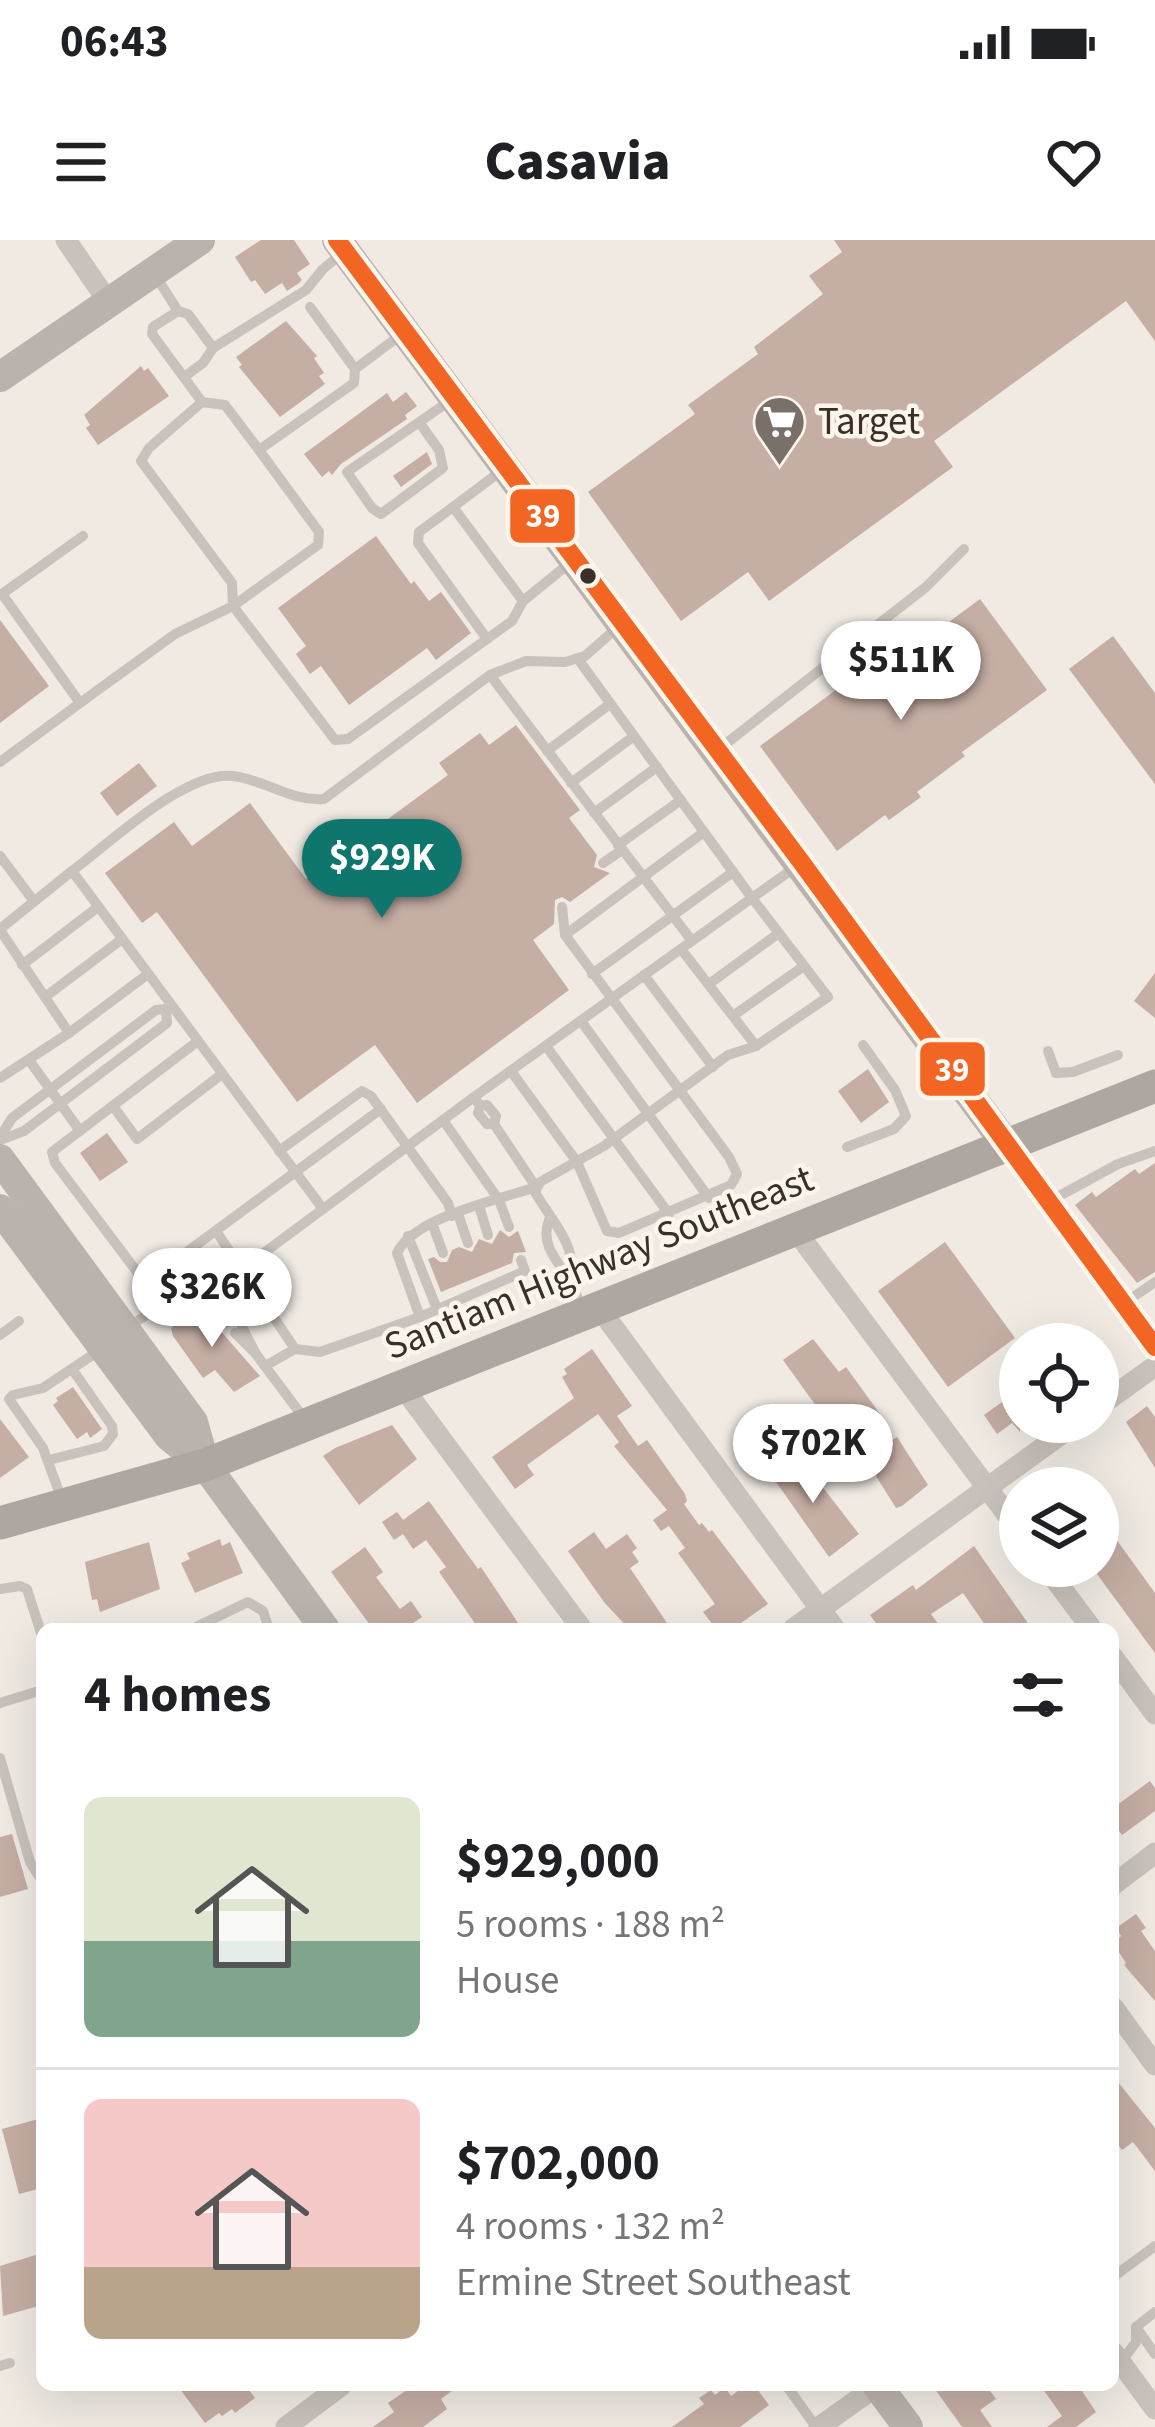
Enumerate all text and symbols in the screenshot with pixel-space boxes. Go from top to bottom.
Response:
text: 06:43 [60,10,169,74]
text: Casavia [485,124,670,201]
icon: menu [48,129,114,195]
icon: heart [1041,129,1107,195]
supermarket icon: Target [751,394,807,468]
place label: Target [818,394,920,450]
line badge: 39 [508,487,577,545]
text: 39 [526,493,560,540]
unlabelled marker [577,565,599,587]
pin: $511K [817,621,985,723]
text: $511K [848,632,954,688]
pin: $929K [298,819,466,921]
text: $929K [329,830,435,886]
line badge: 39 [918,1040,987,1098]
text: 39 [935,1047,969,1094]
street label: Santiam Highway Southeast [376,1151,822,1375]
pin: $326K [128,1248,296,1350]
text: $326K [159,1259,265,1315]
map controls [999,1323,1119,1587]
button: locate [999,1323,1119,1443]
pin: $702K [729,1404,897,1506]
text: $702K [760,1415,866,1471]
button: layers [999,1467,1119,1587]
text: 4 homes [84,1659,271,1731]
icon: filters [1005,1662,1071,1728]
text: $929,000 [456,1825,660,1897]
icon: home [180,1845,324,1989]
text: 5 rooms · 188 m² [456,1897,725,1953]
text: House [456,1953,559,2009]
text: $702,000 [456,2127,660,2199]
icon: home [180,2147,324,2291]
text: 4 rooms · 132 m² [456,2199,725,2255]
text: Ermine Street Southeast [456,2255,851,2311]

